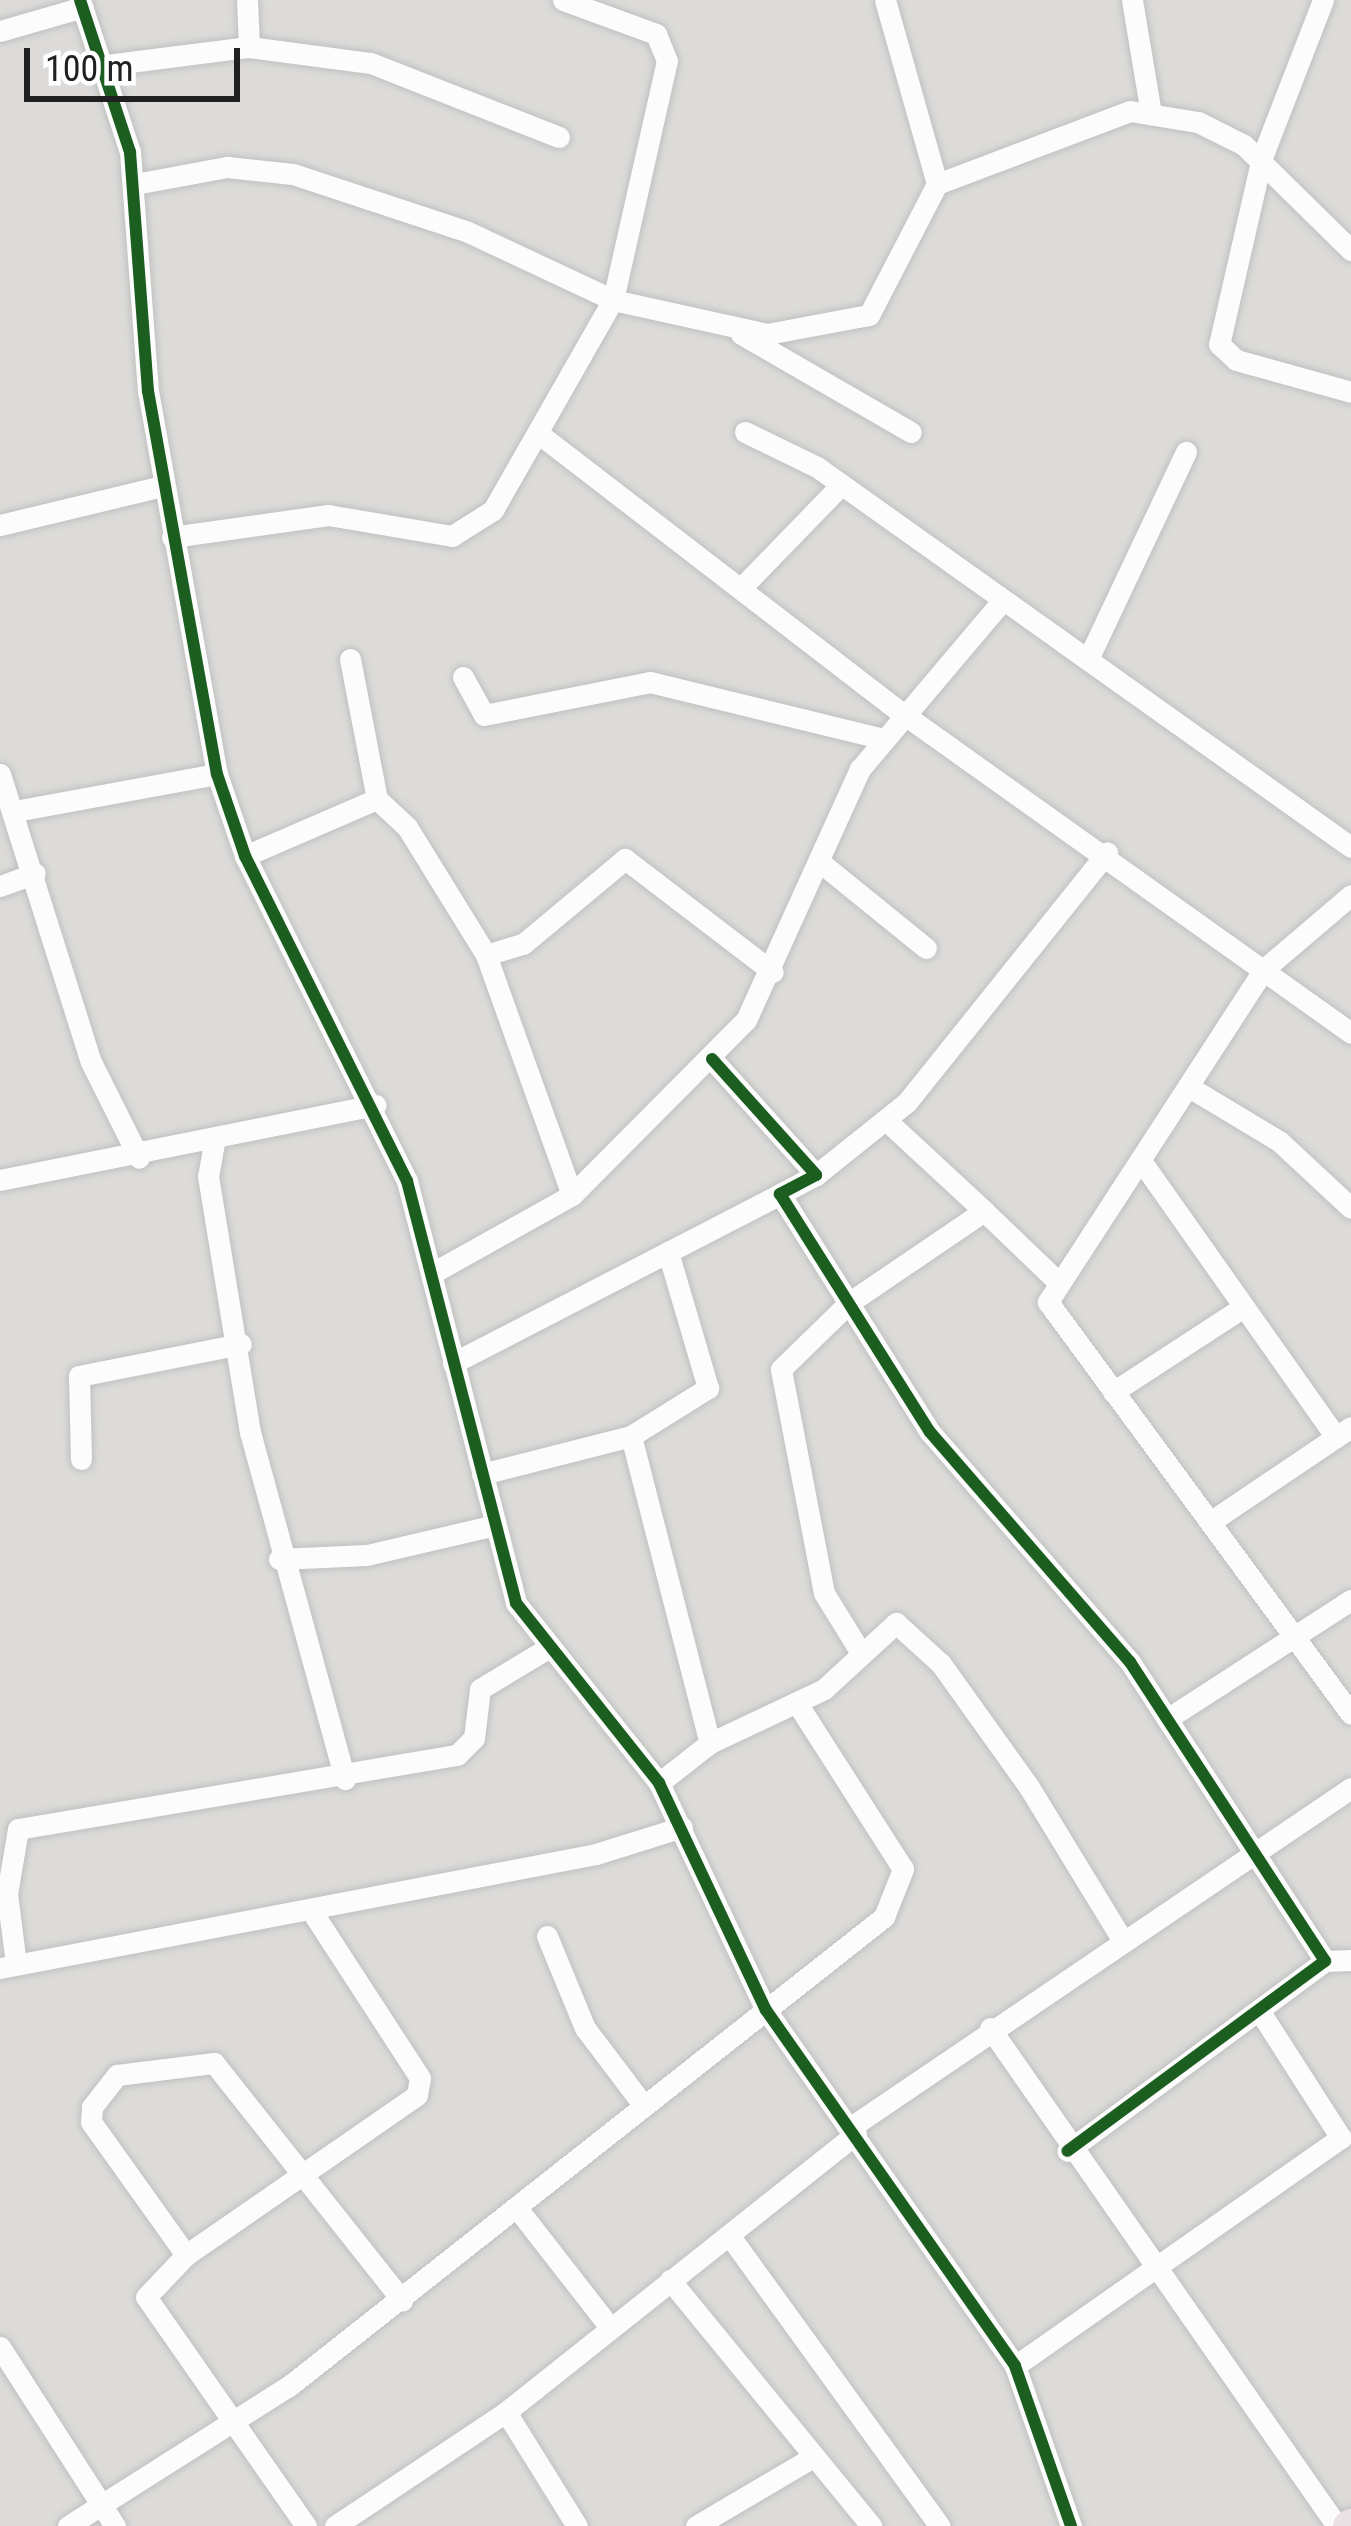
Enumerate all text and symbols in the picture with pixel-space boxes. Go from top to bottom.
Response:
scale bar [30,24,246,98]
text: 100 m [45,48,134,90]

